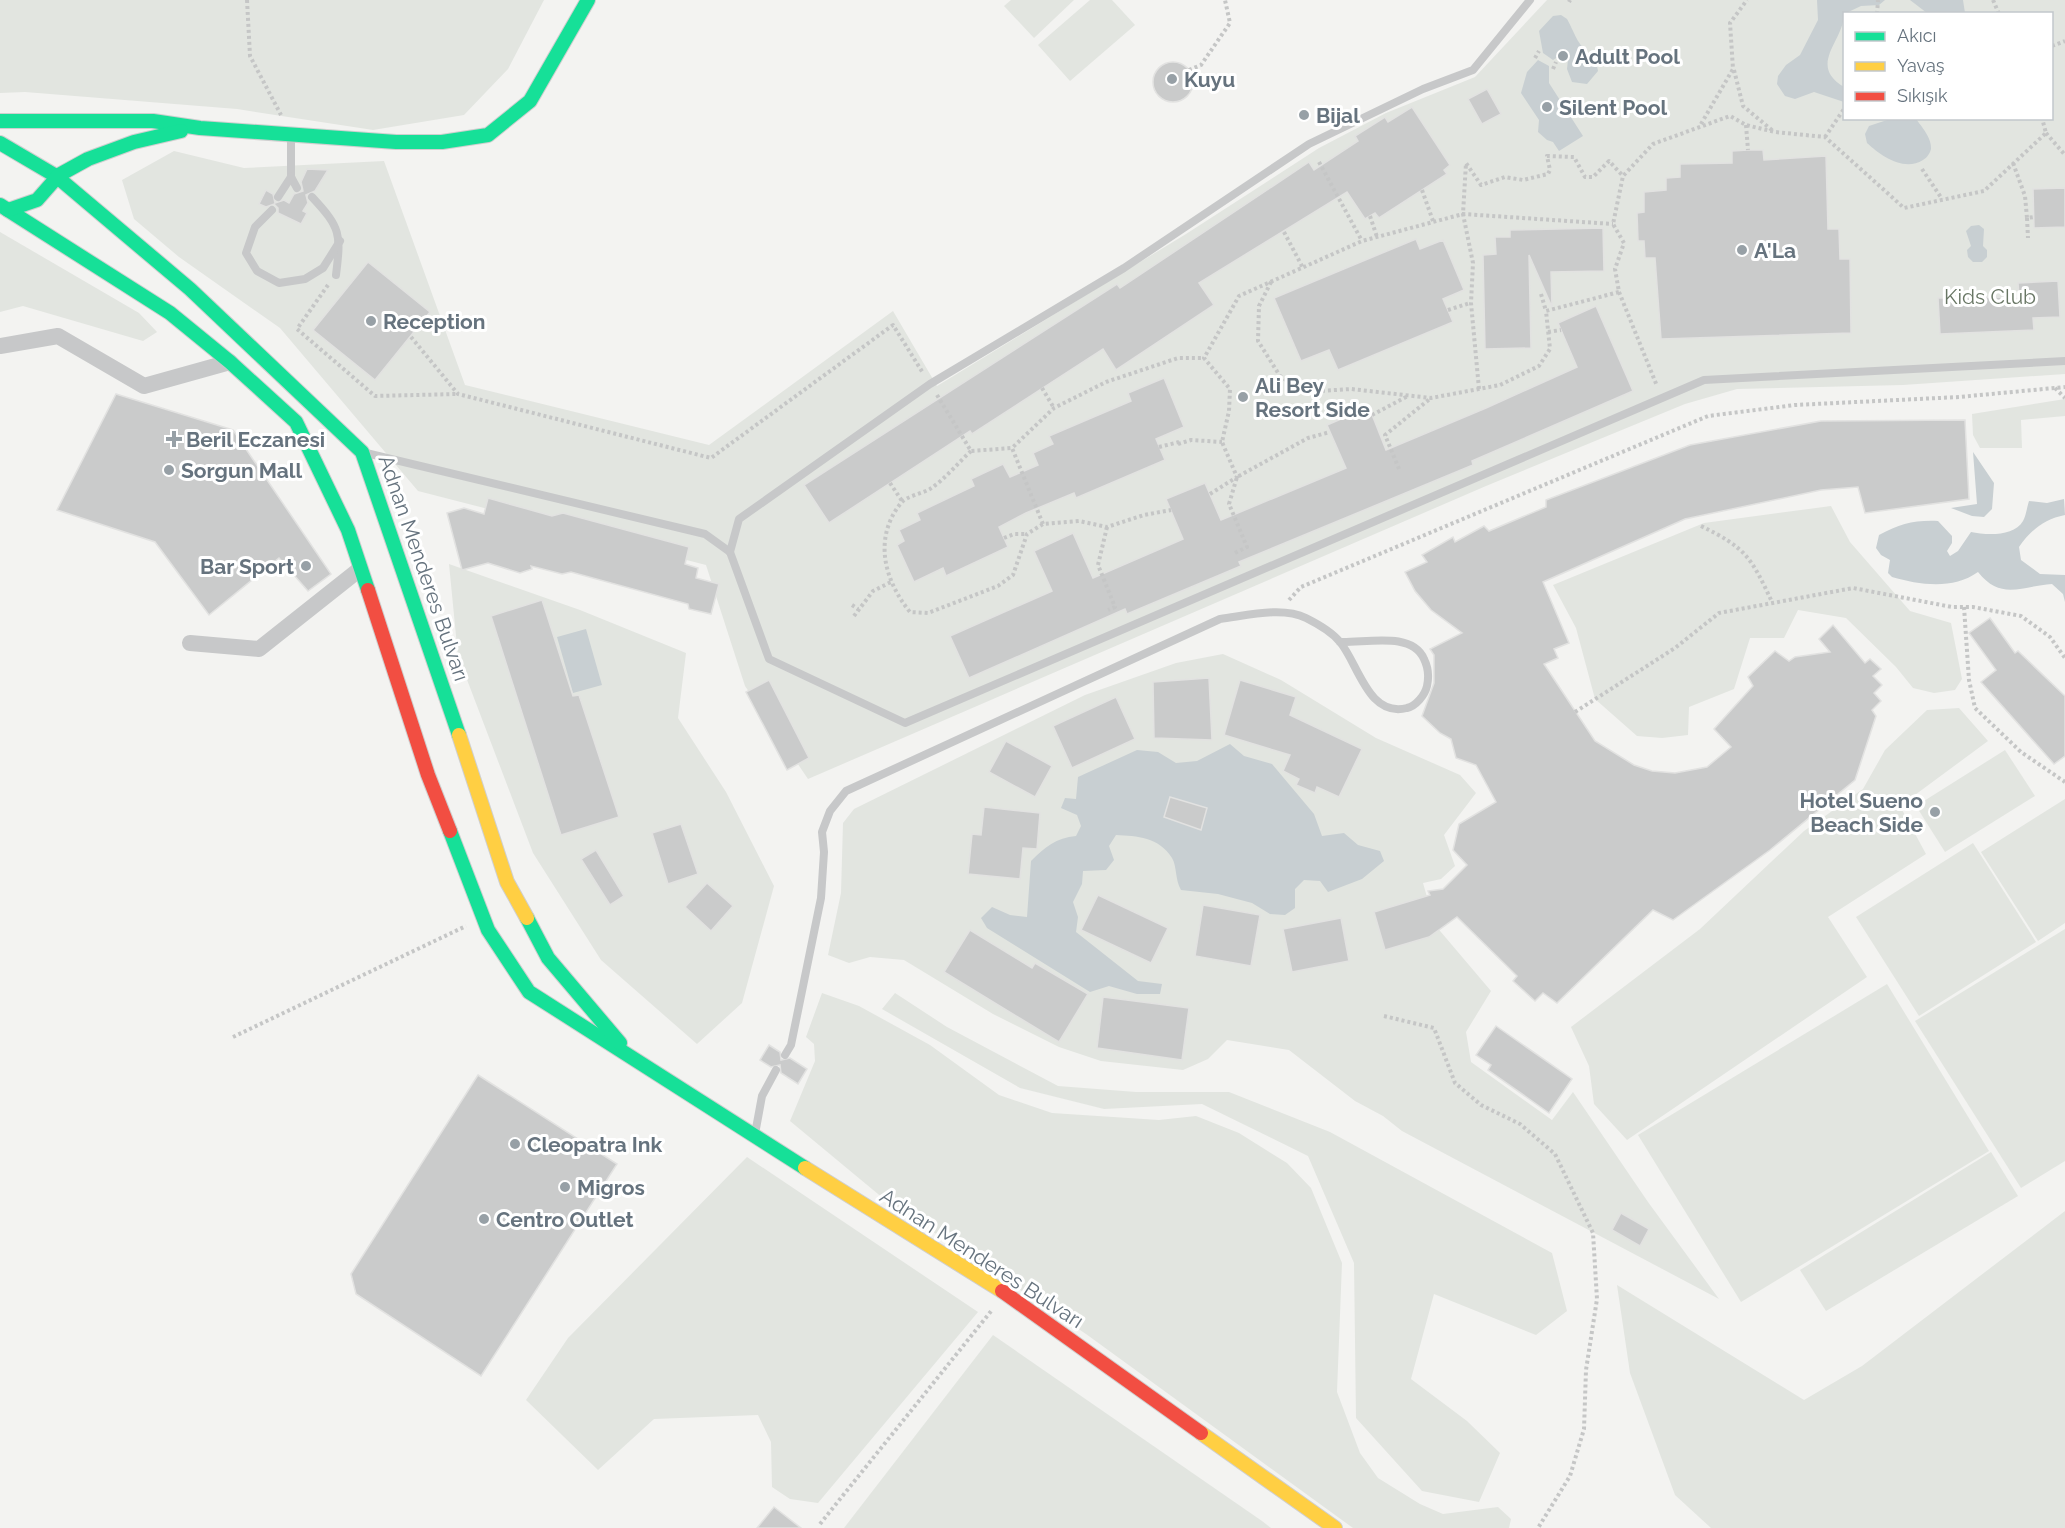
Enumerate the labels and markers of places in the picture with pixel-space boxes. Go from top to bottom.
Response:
place label: Adult Pool [1575,44,1680,69]
marker: Adult Pool [1556,49,1570,63]
place label: Kuyu [1184,67,1235,92]
marker: Kuyu [1165,72,1179,86]
place label: Silent Pool [1559,95,1668,120]
marker: Silent Pool [1540,100,1554,114]
place label: Bijal [1316,103,1360,128]
marker: Bijal [1297,108,1311,122]
place label: A'La [1754,238,1796,263]
marker: A'La [1735,243,1749,257]
place label: Reception [383,309,485,334]
marker: Reception [364,314,378,328]
place label: Ali Bey Resort Side [1255,373,1370,422]
marker: Ali Bey Resort Side [1236,390,1250,404]
place label: Beril Eczanesi [186,427,325,452]
marker: Beril Eczanesi [167,432,181,446]
place label: Sorgun Mall [181,458,302,483]
marker: Sorgun Mall [162,463,176,477]
place label: Bar Sport [200,554,294,579]
marker: Bar Sport [299,559,313,573]
place label: Hotel Sueno Beach Side [1800,788,1923,837]
marker: Hotel Sueno Beach Side [1928,805,1942,819]
place label: Cleopatra Ink [527,1132,663,1157]
marker: Cleopatra Ink [508,1137,522,1151]
place label: Migros [577,1175,645,1200]
marker: Migros [558,1180,572,1194]
place label: Centro Outlet [496,1207,633,1232]
marker: Centro Outlet [477,1212,491,1226]

